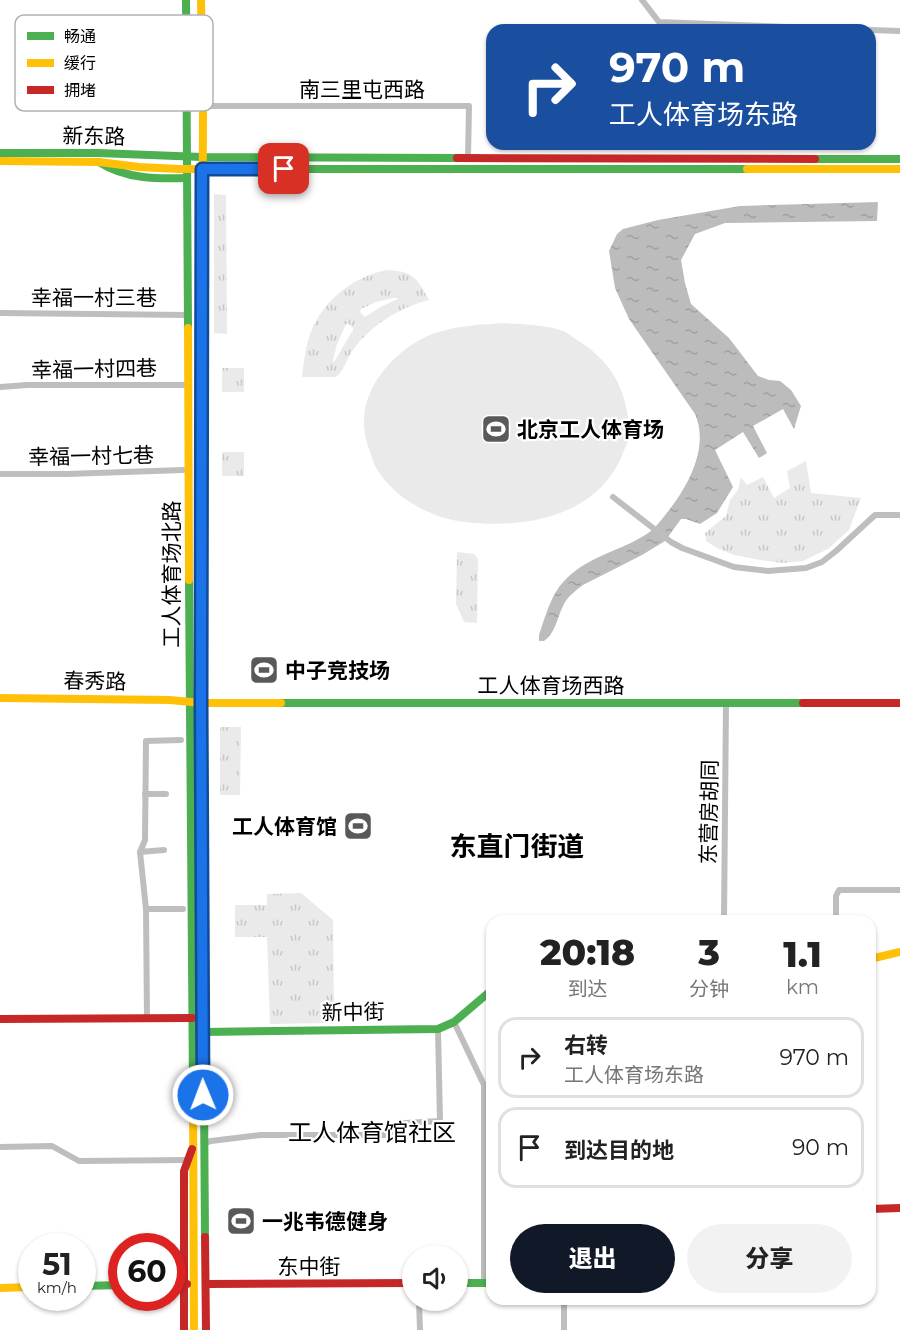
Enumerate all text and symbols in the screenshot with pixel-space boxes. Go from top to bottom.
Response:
legend [15,15,213,111]
text: 畅通 [64,27,96,46]
text: 970 m [609,41,745,93]
icon: right [510,48,588,126]
text: 缓行 [64,54,96,73]
street label: 南三里屯西路 [299,77,425,102]
text: 拥堵 [64,81,96,100]
text: 工人体育场东路 [609,98,798,131]
street label: 新东路 [62,123,126,149]
pin [258,143,309,194]
icon: arrive [267,152,300,185]
street label: 幸福一村三巷 [31,285,157,310]
street label: 幸福一村四巷 [31,355,157,383]
sports icon: 北京工人体育场 [480,413,512,445]
place label: 北京工人体育场 [517,417,664,442]
street label: 幸福一村七巷 [28,442,154,470]
street label: 工人体育场北路 [159,501,184,648]
sports icon: 中子竞技场 [248,654,280,686]
place label: 中子竞技场 [285,658,390,683]
street label: 春秀路 [63,668,127,694]
street label: 工人体育场西路 [478,673,625,698]
street label: 东营房胡同 [696,759,722,865]
sports icon: 工人体育馆 [342,810,374,842]
place label: 工人体育馆 [232,814,337,839]
district label: 东直门街道 [450,830,585,863]
text: 20:18 [540,930,635,974]
text: 3 [698,930,720,974]
text: 1.1 [783,932,822,976]
text: km [786,975,819,999]
text: 到达 [568,977,608,1001]
text: 分钟 [689,977,729,1001]
street label: 新中街 [321,999,385,1025]
text: 右转 [564,1032,608,1059]
icon: right [513,1041,546,1074]
text: 970 m [780,1044,849,1071]
position arrow [171,1063,235,1127]
text: 工人体育场东路 [564,1063,704,1087]
district label: 工人体育馆社区 [288,1118,456,1147]
icon: arrive [513,1131,546,1164]
text: 90 m [792,1134,849,1161]
text: 到达目的地 [564,1137,674,1164]
sports icon: 一兆韦德健身 [225,1205,257,1237]
place label: 一兆韦德健身 [262,1209,388,1234]
button: 退出 [510,1224,675,1293]
button: 分享 [687,1224,852,1293]
speed limit sign: 60 [108,1233,186,1311]
map controls [402,1245,468,1311]
button: sound [402,1245,468,1311]
text: 51 [42,1246,72,1283]
street label: 东中街 [278,1254,341,1279]
text: km/h [37,1278,77,1297]

